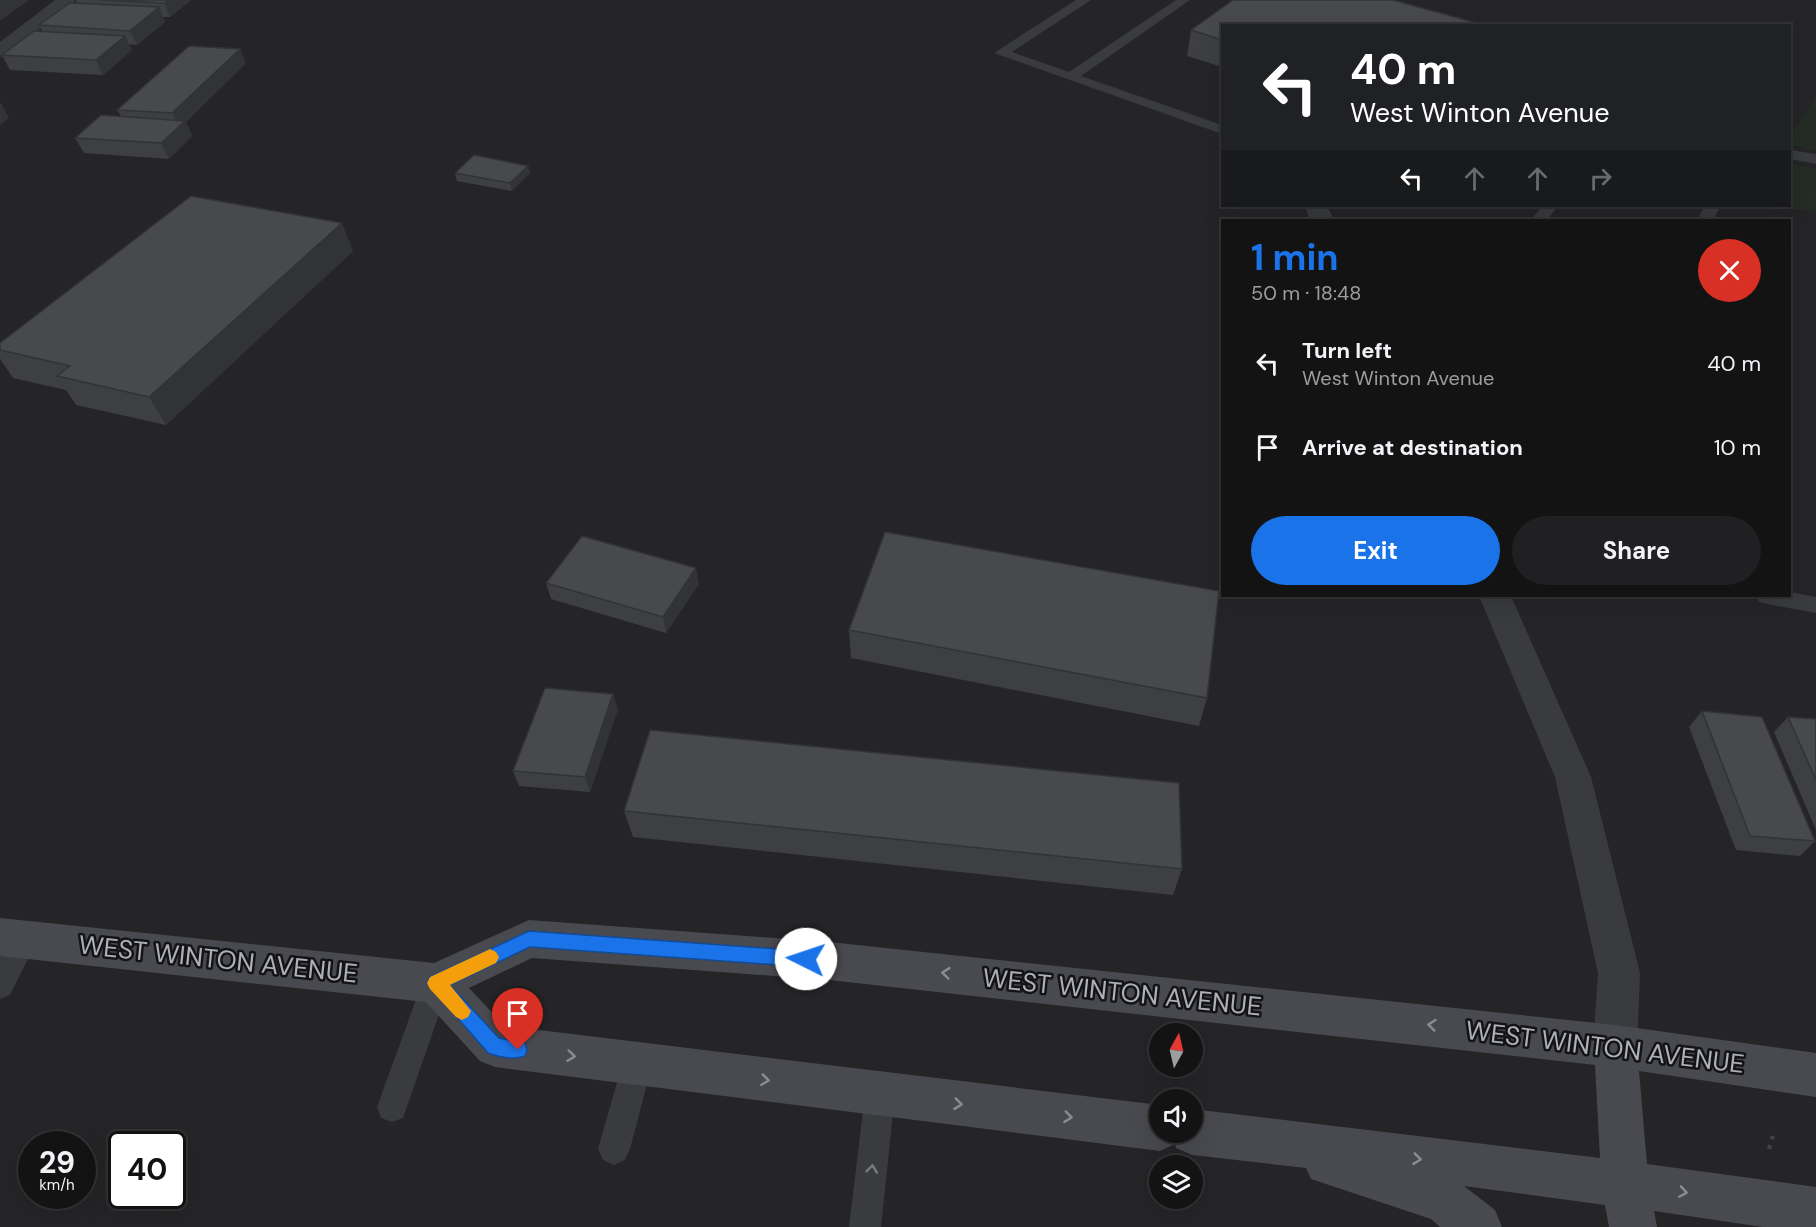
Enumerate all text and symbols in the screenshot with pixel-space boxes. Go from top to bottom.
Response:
text: 40 m [1350,42,1456,97]
icon: left [1251,48,1329,126]
text: West Winton Avenue [1350,95,1610,130]
icon: left [1395,162,1428,195]
icon: ahead [1458,162,1491,195]
icon: ahead [1521,162,1554,195]
icon: right [1584,162,1617,195]
text: 1 min [1251,234,1339,281]
button: close [1698,239,1761,302]
text: 50 m · 18:48 [1251,280,1361,306]
text: Turn left [1302,336,1392,365]
icon: left [1251,347,1284,380]
text: 40 m [1707,349,1761,378]
text: West Winton Avenue [1302,365,1494,391]
icon: arrive [1251,431,1284,464]
text: Arrive at destination [1302,433,1523,462]
text: 10 m [1714,433,1761,462]
button: Exit [1251,516,1500,585]
button: Share [1512,516,1761,585]
street label: WEST WINTON AVENUE [77,927,359,991]
position arrow [774,927,838,991]
street label: WEST WINTON AVENUE [981,960,1263,1024]
one-way arrow [941,967,950,980]
pin [492,988,543,1050]
icon: arrive [501,997,534,1030]
street label: WEST WINTON AVENUE [1464,1013,1746,1081]
one-way arrow [1427,1019,1436,1032]
north arrow [1149,1023,1203,1077]
map controls [1149,1023,1203,1209]
one-way arrow [567,1050,576,1062]
one-way arrow [760,1073,769,1086]
button: sound [1149,1089,1203,1143]
one-way arrow [954,1097,963,1110]
one-way arrow [1063,1111,1072,1123]
speed limit sign: 40 [108,1131,186,1209]
text: 29 [39,1143,75,1182]
one-way arrow [1413,1152,1422,1164]
button: layers [1149,1155,1203,1209]
one-way arrow [865,1164,877,1173]
text: km/h [39,1175,75,1195]
one-way arrow [1677,1185,1687,1198]

